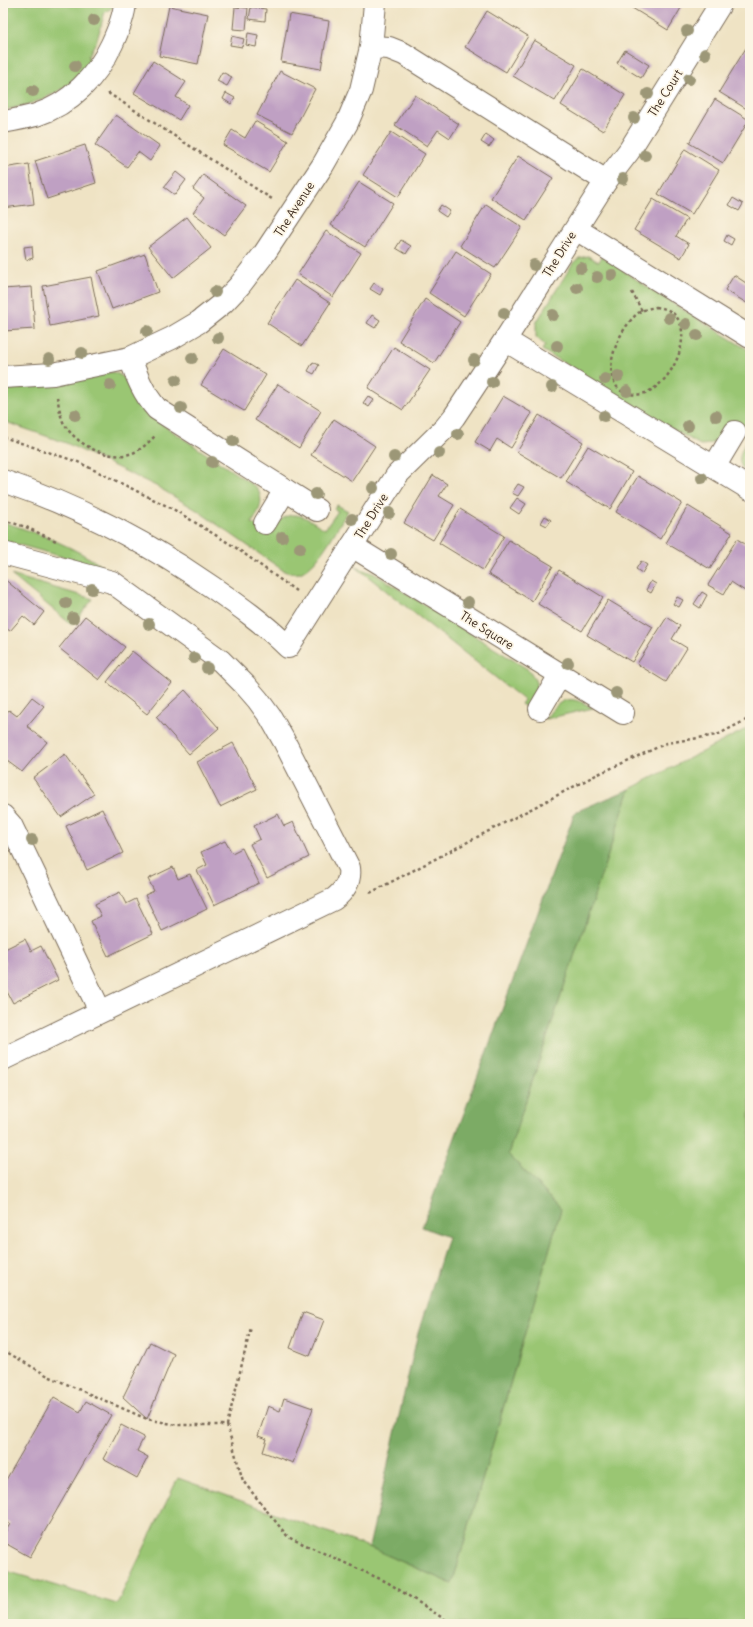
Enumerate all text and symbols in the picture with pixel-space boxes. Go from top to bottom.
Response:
street label: The Court [645,67,685,119]
street label: The Avenue [271,179,317,239]
street label: The Drive [539,228,579,280]
street label: The Drive [351,490,391,542]
street label: The Square [457,608,517,652]

